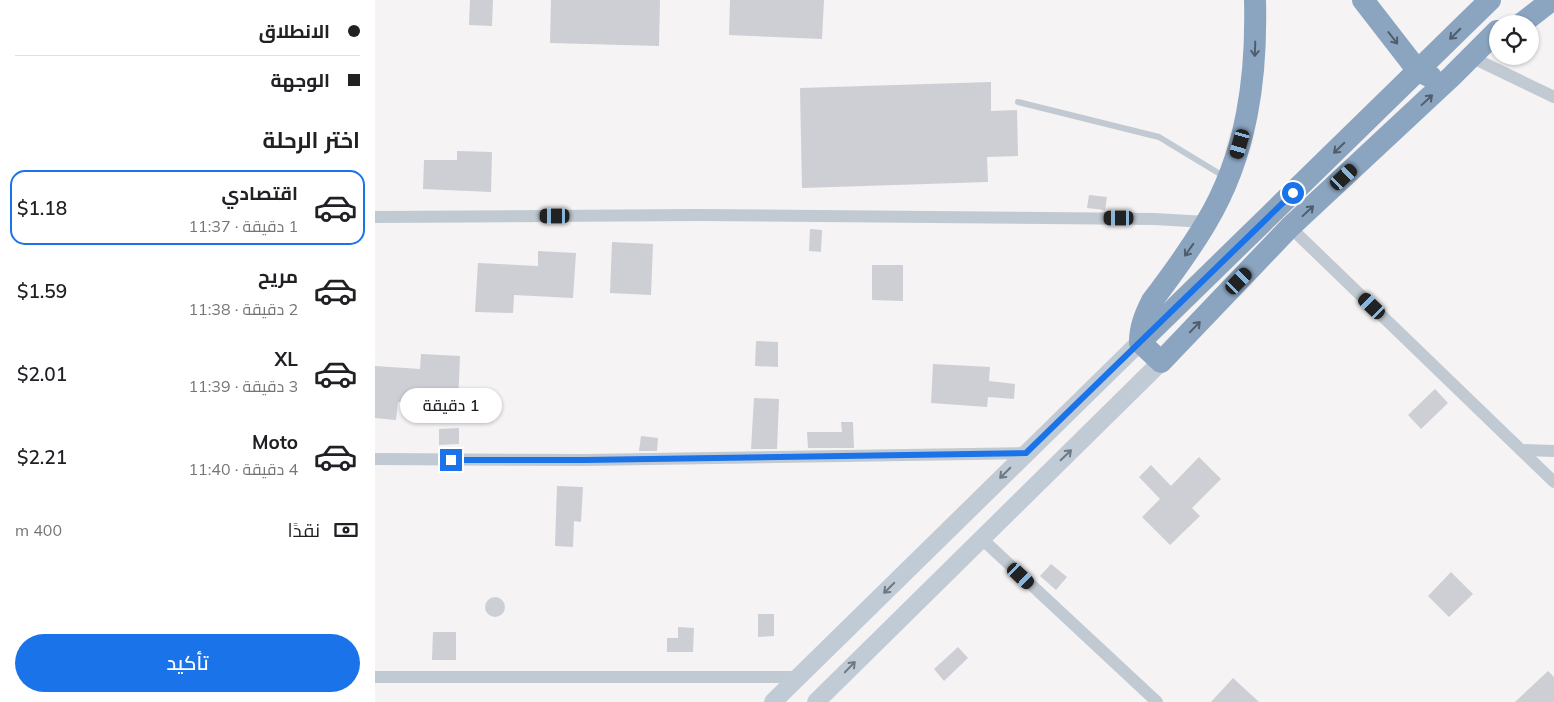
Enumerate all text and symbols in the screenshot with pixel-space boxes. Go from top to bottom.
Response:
map controls [1489,15,1539,65]
button: locate [1489,15,1539,65]
text: الانطلاق [259,19,330,43]
one-way arrow [1449,28,1461,40]
one-way arrow [1387,32,1398,45]
one-way arrow [1250,40,1260,56]
text: الوجهة [270,68,330,92]
one-way arrow [1420,94,1433,106]
text: اختر الرحلة [263,126,360,154]
car [1228,128,1251,160]
one-way arrow [1333,142,1345,154]
car [1327,161,1360,193]
text: اقتصادي [222,181,298,205]
route start [1282,182,1304,204]
icon: car [313,185,358,230]
text: $1.18 [17,196,67,220]
one-way arrow [1302,205,1315,217]
car [540,209,570,224]
car [1104,211,1134,226]
text: 1 دقيقة · 11:37 [188,216,298,236]
one-way arrow [1184,243,1194,257]
text: مريح [258,264,298,288]
car [1223,265,1254,297]
icon: car [313,268,358,313]
text: $1.59 [17,279,67,303]
car [1356,290,1388,322]
text: 2 دقيقة · 11:38 [188,299,298,319]
one-way arrow [1189,321,1201,333]
text: XL [275,347,298,371]
icon: car [313,351,358,396]
text: $2.01 [17,362,67,386]
text: 3 دقيقة · 11:39 [188,376,298,396]
callout: 1 دقيقة [400,388,502,422]
text: 1 دقيقة [423,395,479,415]
text: Moto [252,430,298,454]
icon: car [313,434,358,479]
text: $2.21 [17,445,67,469]
route end [440,449,462,471]
one-way arrow [1059,449,1072,461]
text: 4 دقيقة · 11:40 [188,459,298,479]
one-way arrow [999,467,1011,479]
icon: cash [332,516,360,544]
text: نقدًا [288,518,320,542]
text: 400 m [15,520,62,540]
car [1004,560,1037,592]
one-way arrow [883,581,895,594]
button: تأكيد [15,634,360,692]
one-way arrow [844,661,856,674]

